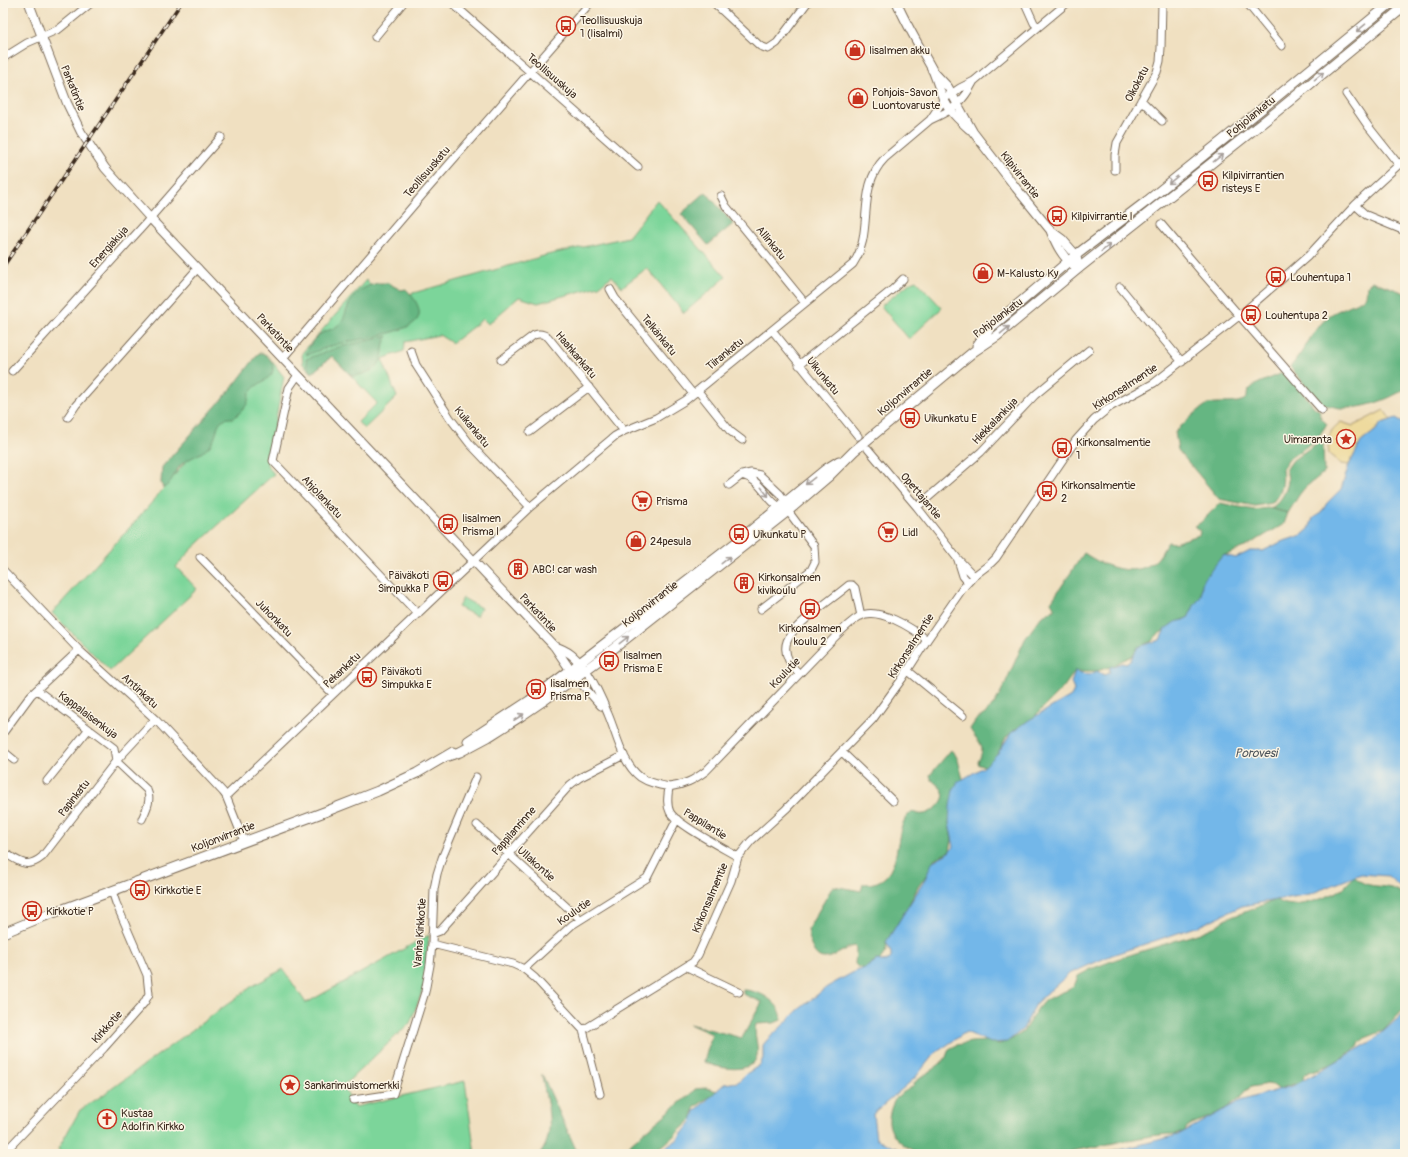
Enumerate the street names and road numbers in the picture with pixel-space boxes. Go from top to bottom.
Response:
street label: Teollisuuskuja [524,51,580,101]
street label: Parkatintie [58,63,88,113]
street label: Oikokatu [1122,64,1152,104]
street label: Pohjolankatu [1224,94,1278,140]
street label: Teollisuuskatu [401,144,453,200]
street label: Kilpivirrantie [998,149,1043,202]
street label: Energiakuja [87,223,131,271]
street label: Allinkatu [753,223,789,263]
street label: Pohjolankatu [971,295,1025,341]
street label: Parkatintie [254,311,297,355]
street label: Telkänkatu [639,312,679,358]
street label: Haahkankatu [553,329,599,381]
street label: Tiirankatu [704,335,746,373]
street label: Uikunkatu [804,354,842,398]
street label: Kirkonsalmentie [1090,361,1160,413]
street label: Koljonvirrantie [875,365,935,419]
street label: Hiekkalankuja [969,395,1021,447]
street label: Kuikankatu [452,404,492,450]
street label: Opettajantie [898,470,945,522]
street label: Ahjolankatu [299,473,345,521]
street label: Koljonvirrantie [620,578,681,630]
street label: Parkatintie [517,591,560,635]
street label: Juhonkatu [253,596,295,640]
street label: Kirkonsalmentie [885,611,937,681]
street label: Pekankatu [321,649,363,691]
street label: Koulutie [767,654,803,691]
street label: Antinkatu [119,671,161,711]
street label: Kappalaisenkuja [56,688,120,742]
street label: Papinkatu [56,777,92,819]
street label: Pappilanrinne [489,804,539,858]
street label: Pappilantie [681,806,729,843]
street label: Koljonvirrantie [189,819,257,855]
street label: Ullakontie [515,844,558,885]
street label: Kirkonsalmentie [689,861,731,935]
street label: Koulutie [555,895,594,928]
street label: Vanha Kirkkotie [411,897,429,968]
street label: Kirkkotie [89,1008,125,1046]

